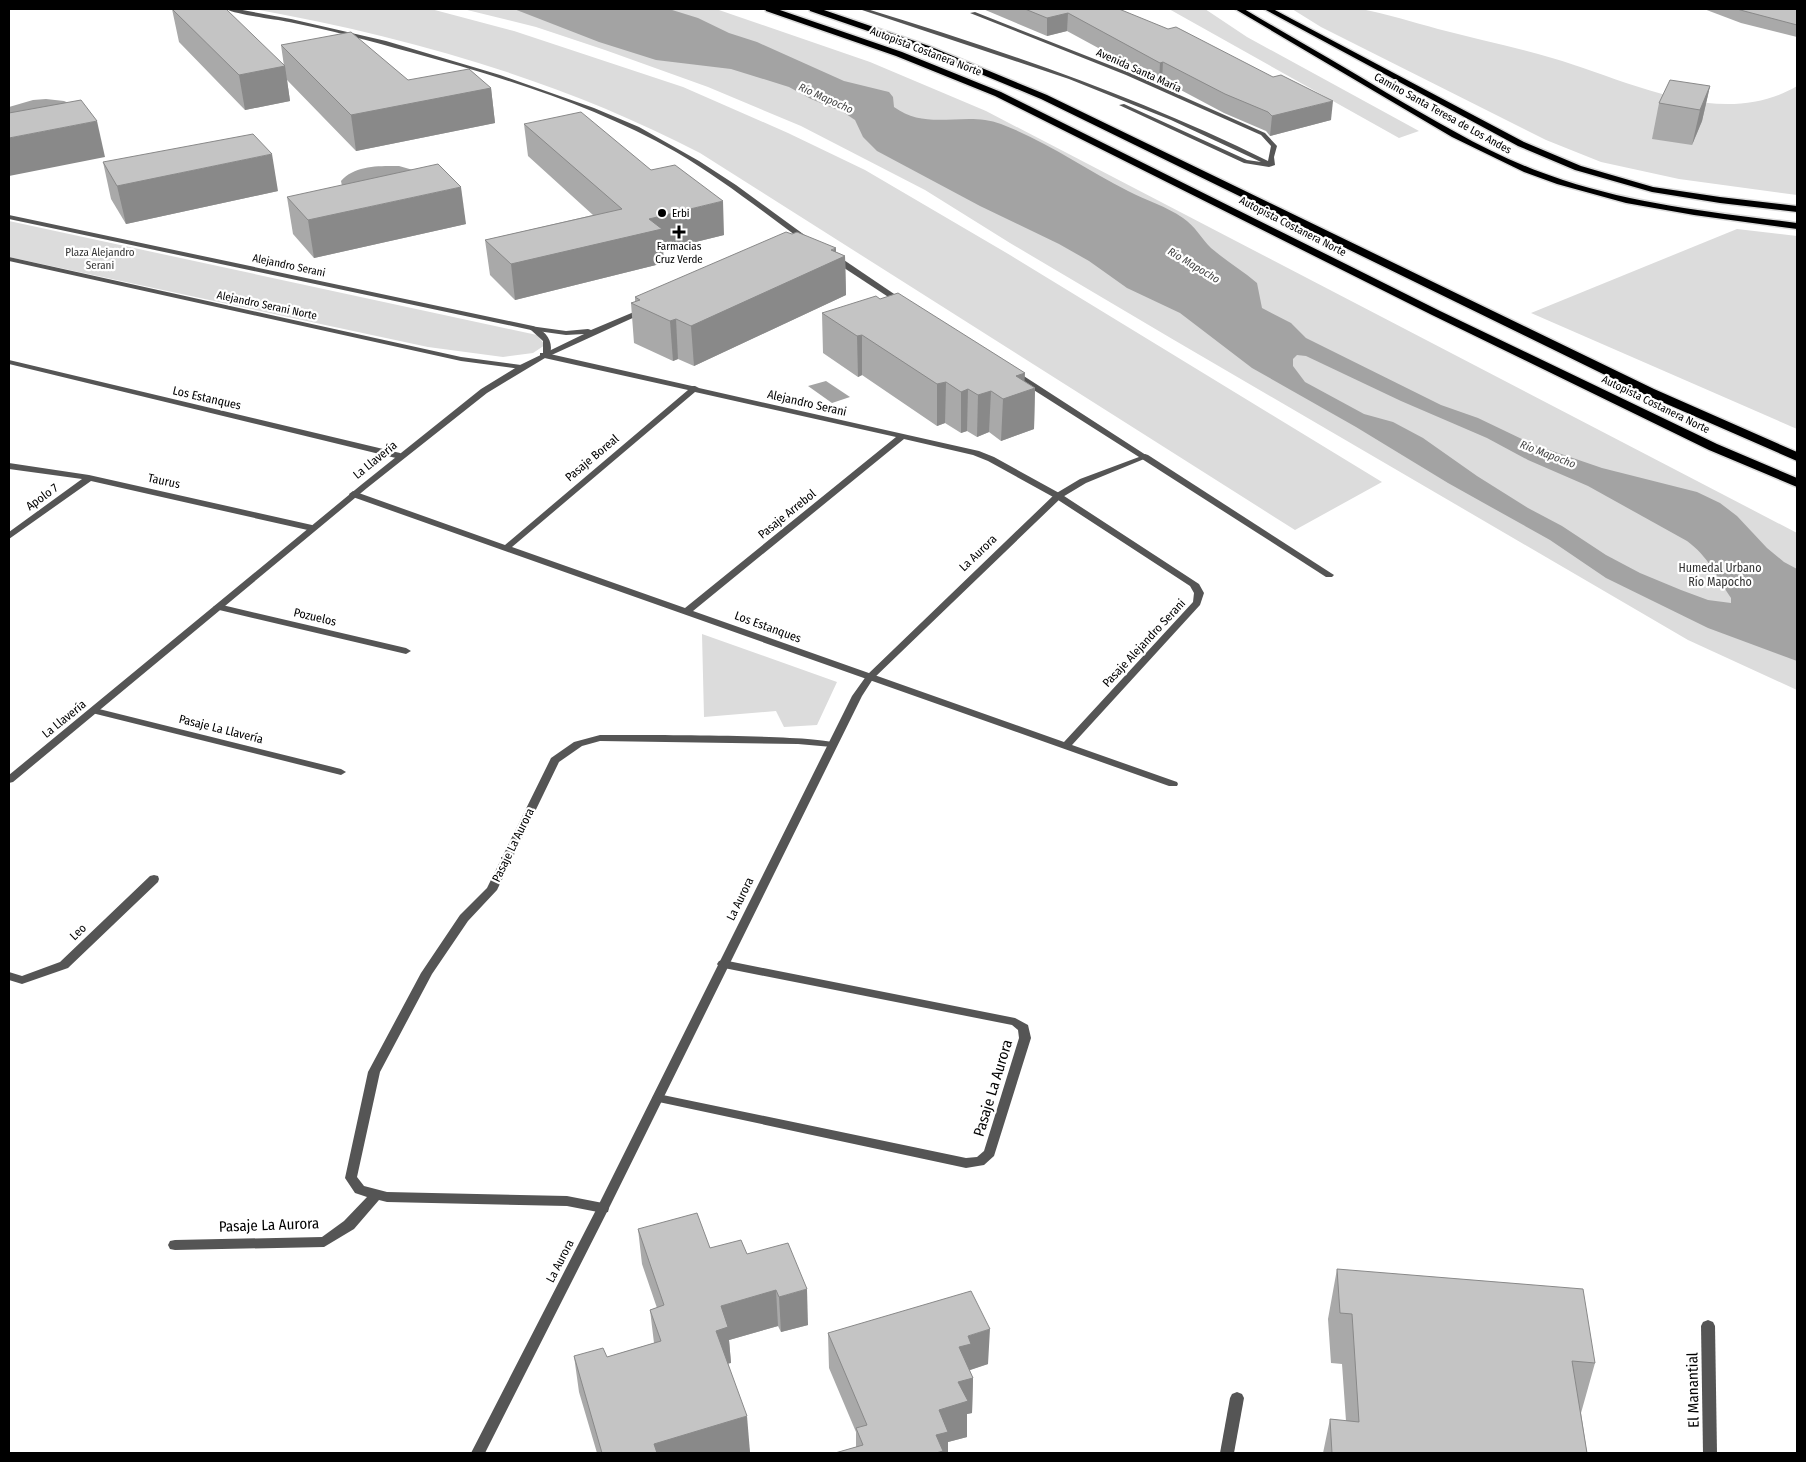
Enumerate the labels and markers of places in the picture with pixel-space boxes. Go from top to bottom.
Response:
marker: Erbi [656,207,668,219]
place label: Erbi [672,207,690,220]
marker: Farmacias Cruz Verde [673,226,685,238]
place label: Farmacias Cruz Verde [655,240,703,266]

